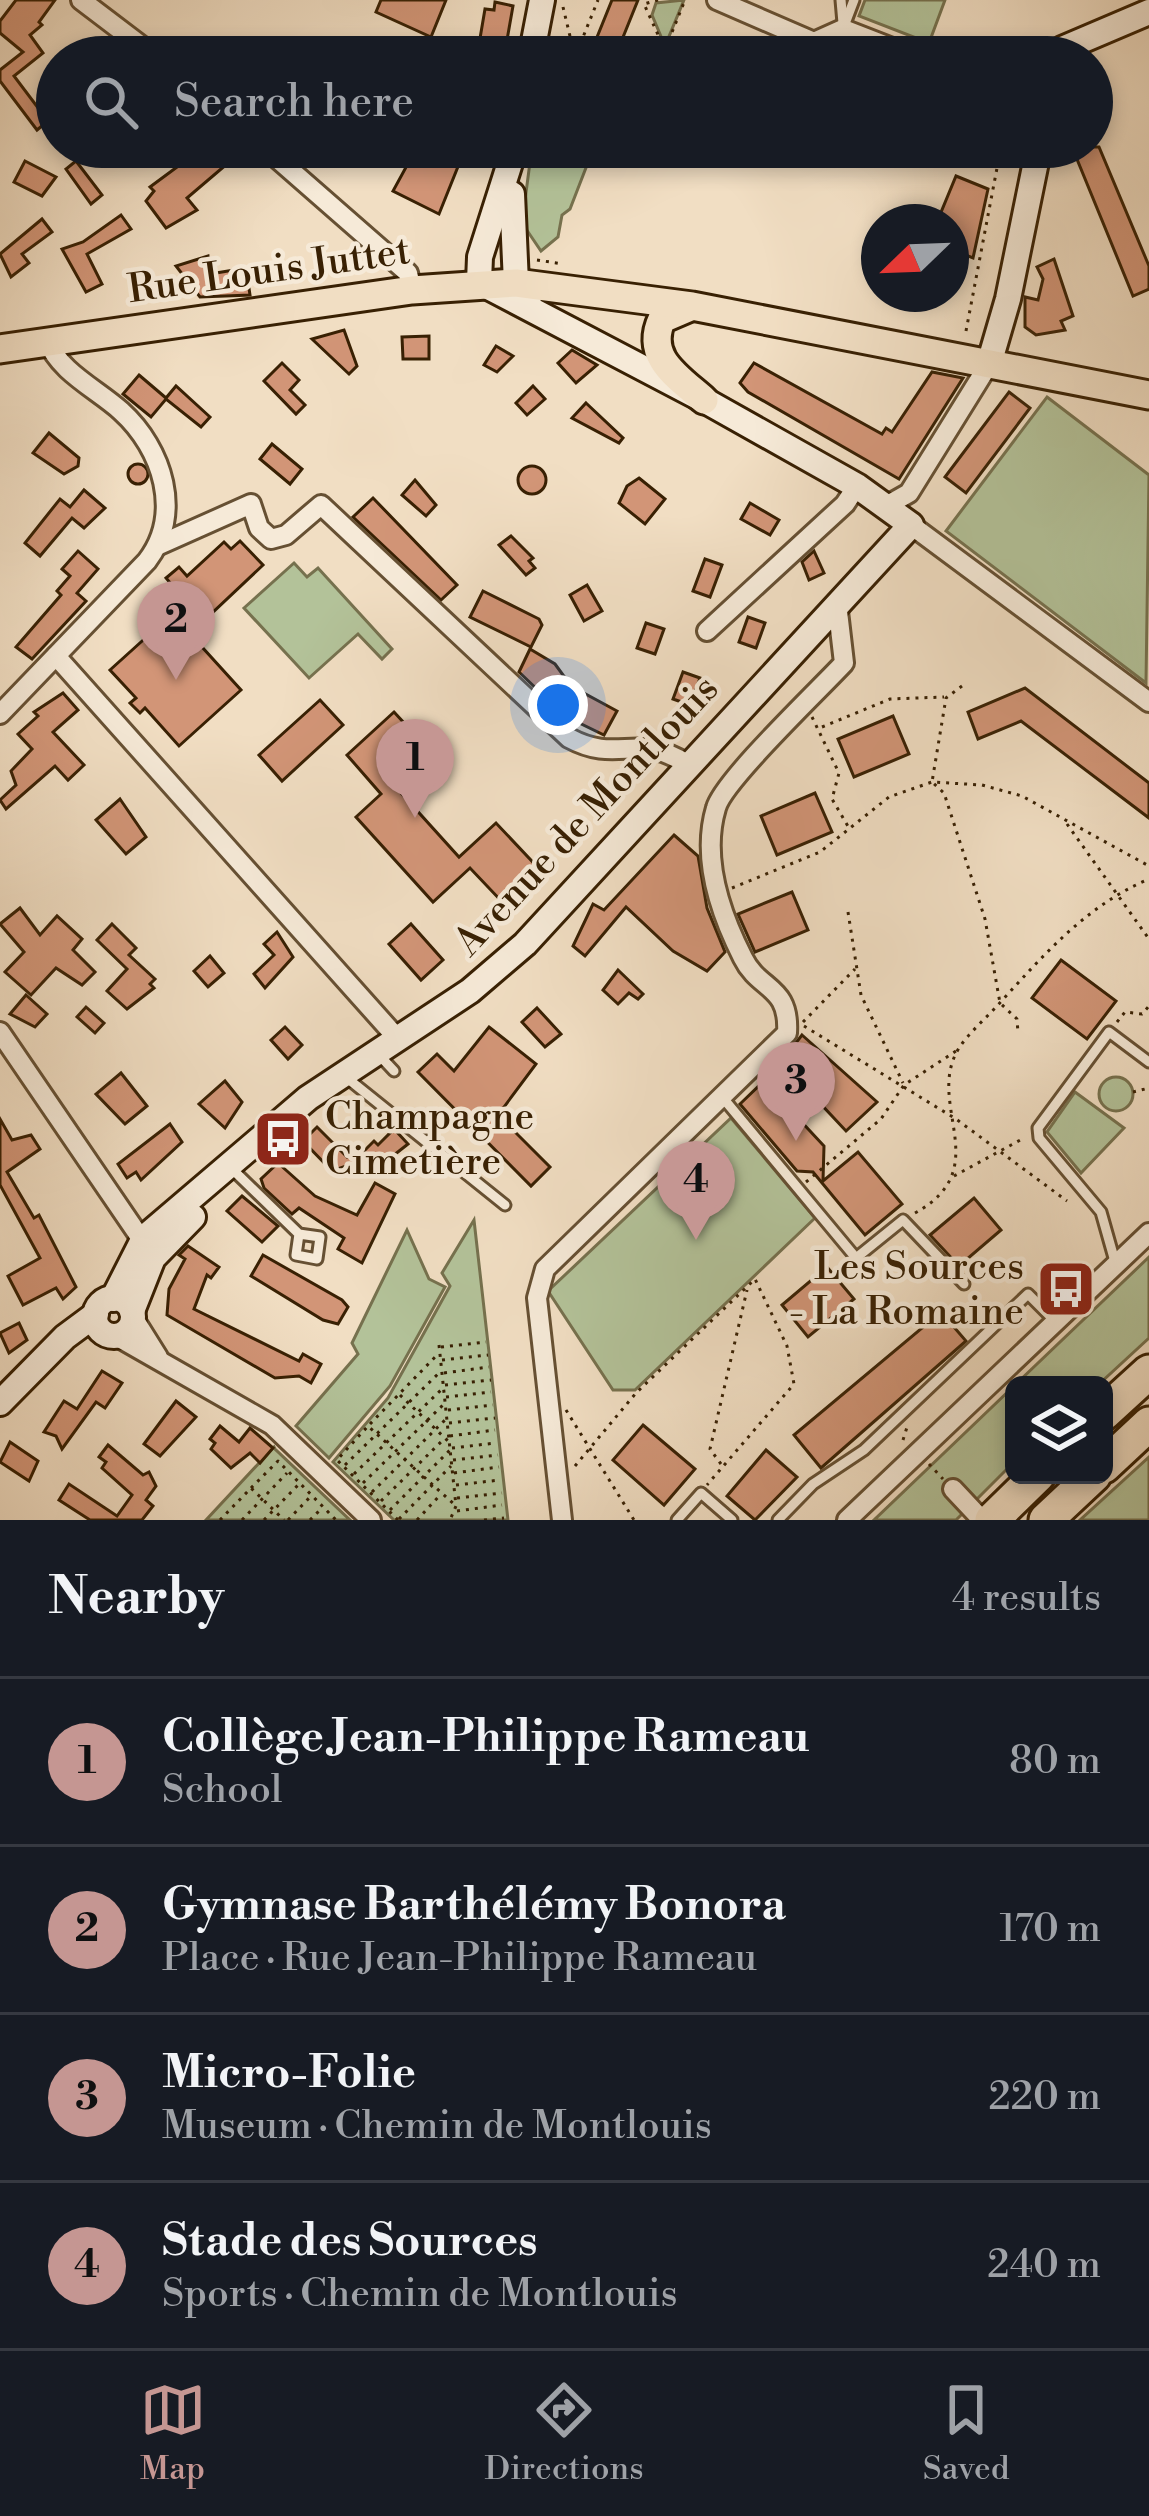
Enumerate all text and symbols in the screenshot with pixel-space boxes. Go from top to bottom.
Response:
search box [36,36,1113,168]
icon: search [78,69,144,135]
text: Search here [174,74,414,131]
north arrow [861,204,969,312]
street label: Rue Louis Juttet [125,227,414,315]
pin: 2 [137,581,215,680]
street label: Avenue de Montlouis [444,665,730,967]
your location [528,675,588,735]
pin: 1 [376,719,454,818]
pin: 3 [757,1042,835,1141]
place label: Champagne Cimetière [325,1093,534,1187]
bus stop icon: Champagne Cimetière [252,1108,314,1170]
pin: 4 [657,1141,735,1240]
place label: Les Sources - La Romaine [789,1243,1024,1337]
bus stop icon: Les Sources - La Romaine [1035,1258,1097,1320]
map controls [1005,1376,1113,1484]
button: layers [1005,1376,1113,1484]
text: Nearby [48,1566,224,1630]
text: 4 results [952,1574,1101,1623]
text: Collège Jean-Philippe Rameau [162,1709,809,1766]
text: 1 [78,1737,96,1786]
text: 80 m [1009,1737,1101,1786]
text: School [162,1766,282,1815]
text: Gymnase Barthélémy Bonora [162,1877,786,1934]
text: 2 [75,1905,99,1954]
text: 170 m [999,1905,1101,1954]
text: Place · Rue Jean-Philippe Rameau [162,1934,757,1983]
text: Micro-Folie [162,2045,416,2102]
text: 3 [75,2073,99,2122]
text: 220 m [988,2073,1101,2122]
text: Museum · Chemin de Montlouis [162,2102,712,2151]
text: Stade des Sources [162,2213,537,2270]
text: 4 [74,2241,100,2290]
text: 240 m [987,2241,1101,2290]
text: Sports · Chemin de Montlouis [162,2270,678,2319]
tab: Map [140,2377,206,2490]
tab: Directions [485,2377,644,2490]
tab: Saved [923,2377,1009,2490]

